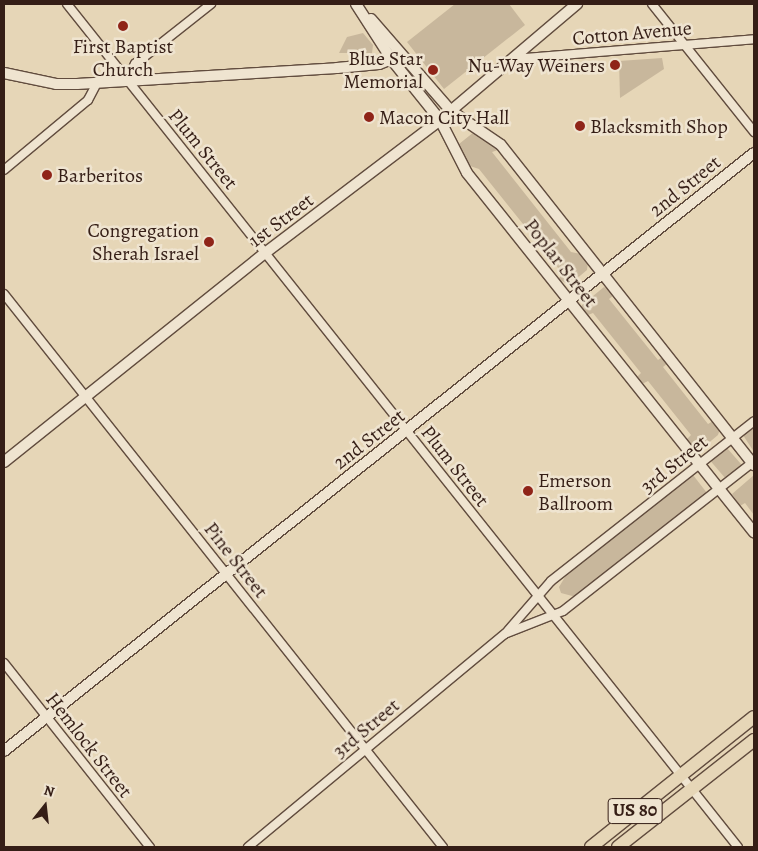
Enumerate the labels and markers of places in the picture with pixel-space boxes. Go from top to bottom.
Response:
marker: First Baptist Church [117,20,129,32]
place label: First Baptist Church [73,34,173,81]
place label: Blue Star Memorial [343,46,423,93]
place label: Nu-Way Weiners [468,53,605,77]
marker: Nu-Way Weiners [609,59,621,71]
marker: Blue Star Memorial [427,64,439,76]
place label: Macon City Hall [379,105,509,129]
marker: Macon City Hall [363,111,375,123]
place label: Blacksmith Shop [590,114,728,138]
marker: Blacksmith Shop [574,120,586,132]
place label: Barberitos [57,163,143,187]
marker: Barberitos [41,169,53,181]
place label: Congregation Sherah Israel [87,218,199,265]
marker: Congregation Sherah Israel [203,236,215,248]
place label: Emerson Ballroom [538,468,613,515]
marker: Emerson Ballroom [522,485,534,497]

